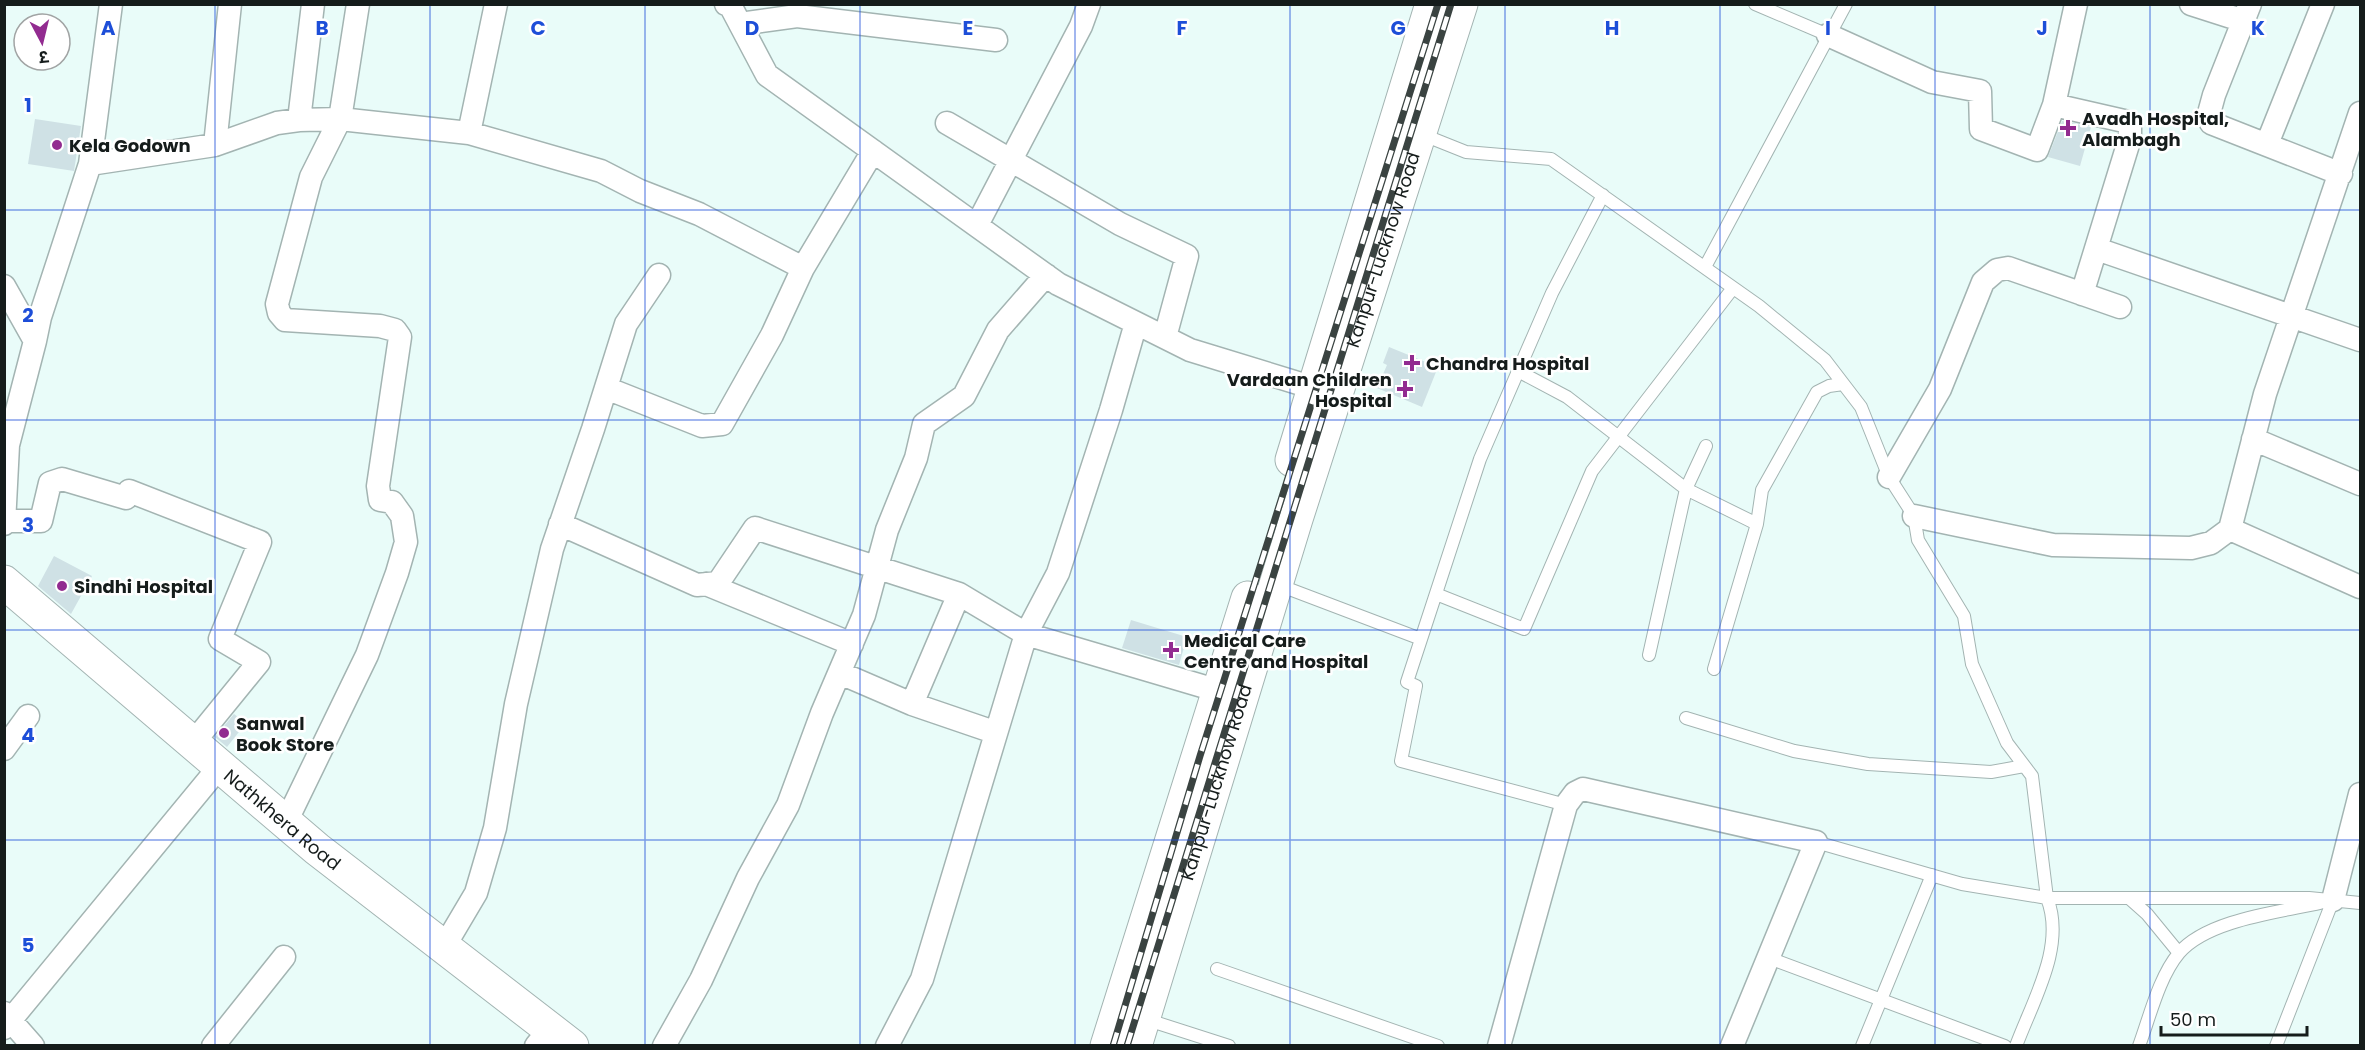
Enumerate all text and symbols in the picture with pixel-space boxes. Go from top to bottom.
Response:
north arrow [12,12,72,72]
text: A [101,14,116,42]
text: B [315,14,329,42]
text: C [530,14,546,42]
text: D [745,14,759,42]
text: E [963,14,973,42]
text: F [1177,14,1188,42]
text: G [1390,14,1406,42]
text: H [1605,14,1619,42]
text: I [1825,14,1831,42]
text: J [2036,14,2048,42]
text: K [2251,14,2265,42]
text: उ [37,44,51,68]
text: 1 [24,91,32,119]
place label: Avadh Hospital, Alambagh [2082,106,2229,152]
marker: Avadh Hospital, Alambagh [2059,119,2077,137]
place label: Kela Godown [69,133,191,158]
marker: Kela Godown [50,138,64,152]
street label: Kanpur-Lucknow Road [1339,149,1425,350]
text: 2 [22,301,34,329]
place label: Chandra Hospital [1426,351,1589,376]
marker: Chandra Hospital [1403,354,1421,372]
place label: Vardaan Children Hospital [1227,367,1392,413]
marker: Vardaan Children Hospital [1396,380,1414,398]
text: 3 [22,511,34,539]
place label: Sindhi Hospital [74,574,213,599]
marker: Sindhi Hospital [55,579,69,593]
place label: Medical Care Centre and Hospital [1184,628,1368,674]
marker: Medical Care Centre and Hospital [1162,641,1180,659]
street label: Kanpur-Lucknow Road [1174,681,1257,883]
place label: Sanwal Book Store [236,711,334,757]
text: 4 [21,721,35,749]
marker: Sanwal Book Store [217,726,231,740]
street label: Nathkhera Road [219,763,346,876]
text: 5 [22,931,35,959]
scale bar [2161,999,2306,1037]
text: 50 m [2170,1007,2216,1032]

